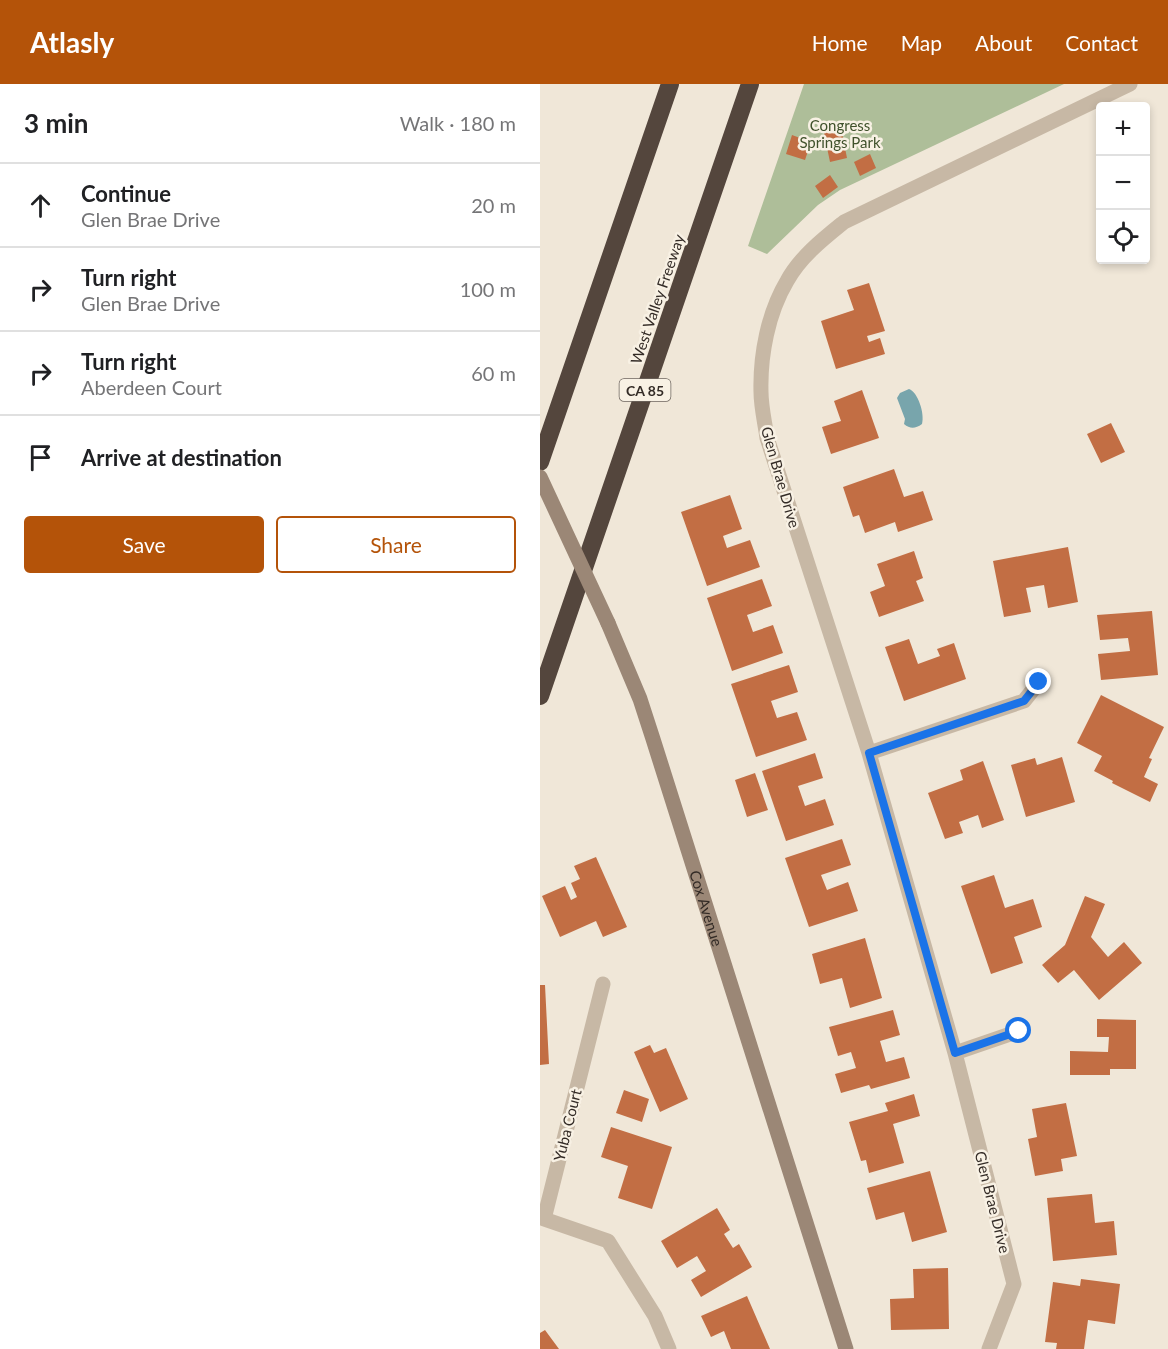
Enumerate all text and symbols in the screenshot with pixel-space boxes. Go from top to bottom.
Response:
text: Atlasly [30,25,114,59]
text: Home [812,30,868,55]
text: Map [901,30,942,55]
text: About [975,30,1032,55]
text: Contact [1065,30,1138,55]
map controls [1096,102,1150,264]
button: + [1096,102,1150,156]
text: 3 min [24,107,88,139]
text: Walk · 180 m [400,111,516,135]
park label: Congress Springs Park [799,116,881,151]
button: − [1096,156,1150,210]
text: Continue [81,180,171,207]
icon: ahead [24,189,57,222]
text: 20 m [471,193,516,217]
text: Glen Brae Drive [81,207,220,231]
button: locate [1096,210,1150,264]
street label: West Valley Freeway [626,232,688,366]
text: Turn right [81,264,176,291]
icon: right [24,273,57,306]
text: 100 m [460,277,516,301]
text: Glen Brae Drive [81,291,220,315]
text: Turn right [81,348,176,375]
icon: right [24,357,57,390]
text: 60 m [471,361,516,385]
text: Aberdeen Court [81,375,222,399]
road number: CA 85 [620,379,670,401]
street label: Glen Brae Drive [758,424,804,530]
icon: arrive [24,441,57,474]
text: Arrive at destination [81,444,282,471]
button: Save [24,516,264,573]
button: Share [276,516,516,573]
route end [1025,668,1051,694]
street label: Cox Avenue [686,868,727,948]
route start [1005,1017,1031,1043]
street label: Yuba Court [549,1086,585,1163]
street label: Glen Brae Drive [972,1149,1014,1255]

